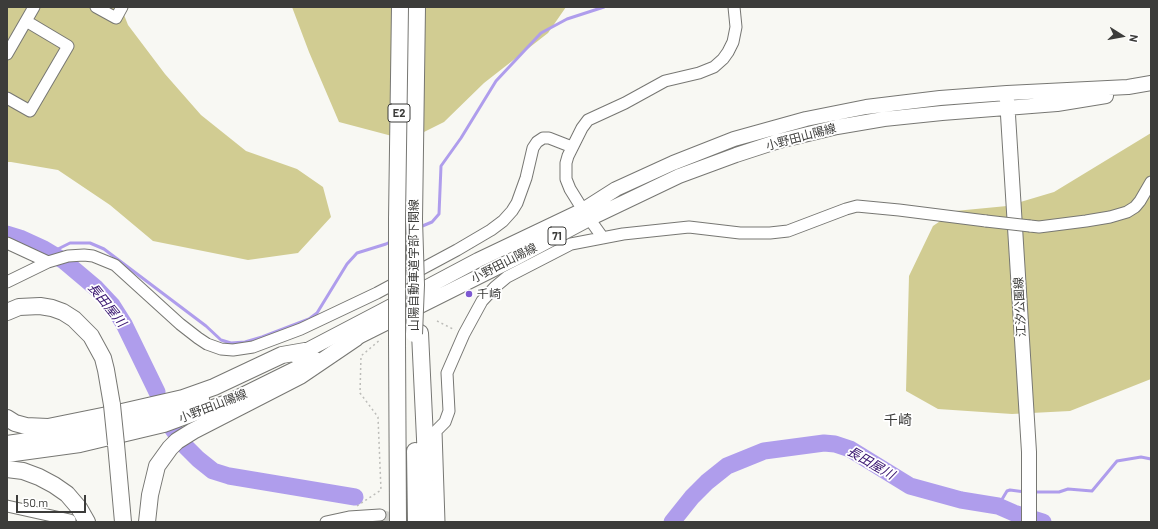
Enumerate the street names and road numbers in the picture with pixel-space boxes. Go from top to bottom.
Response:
road number: E2 [388,104,410,122]
street label: 小野田山陽線 [764,121,838,153]
street label: 山陽自動車道宇部下関線 [407,199,421,331]
road number: 71 [548,227,566,245]
street label: 小野田山陽線 [469,240,539,286]
street label: 江汐公園線 [1011,277,1029,337]
street label: 小野田山陽線 [177,386,249,426]

